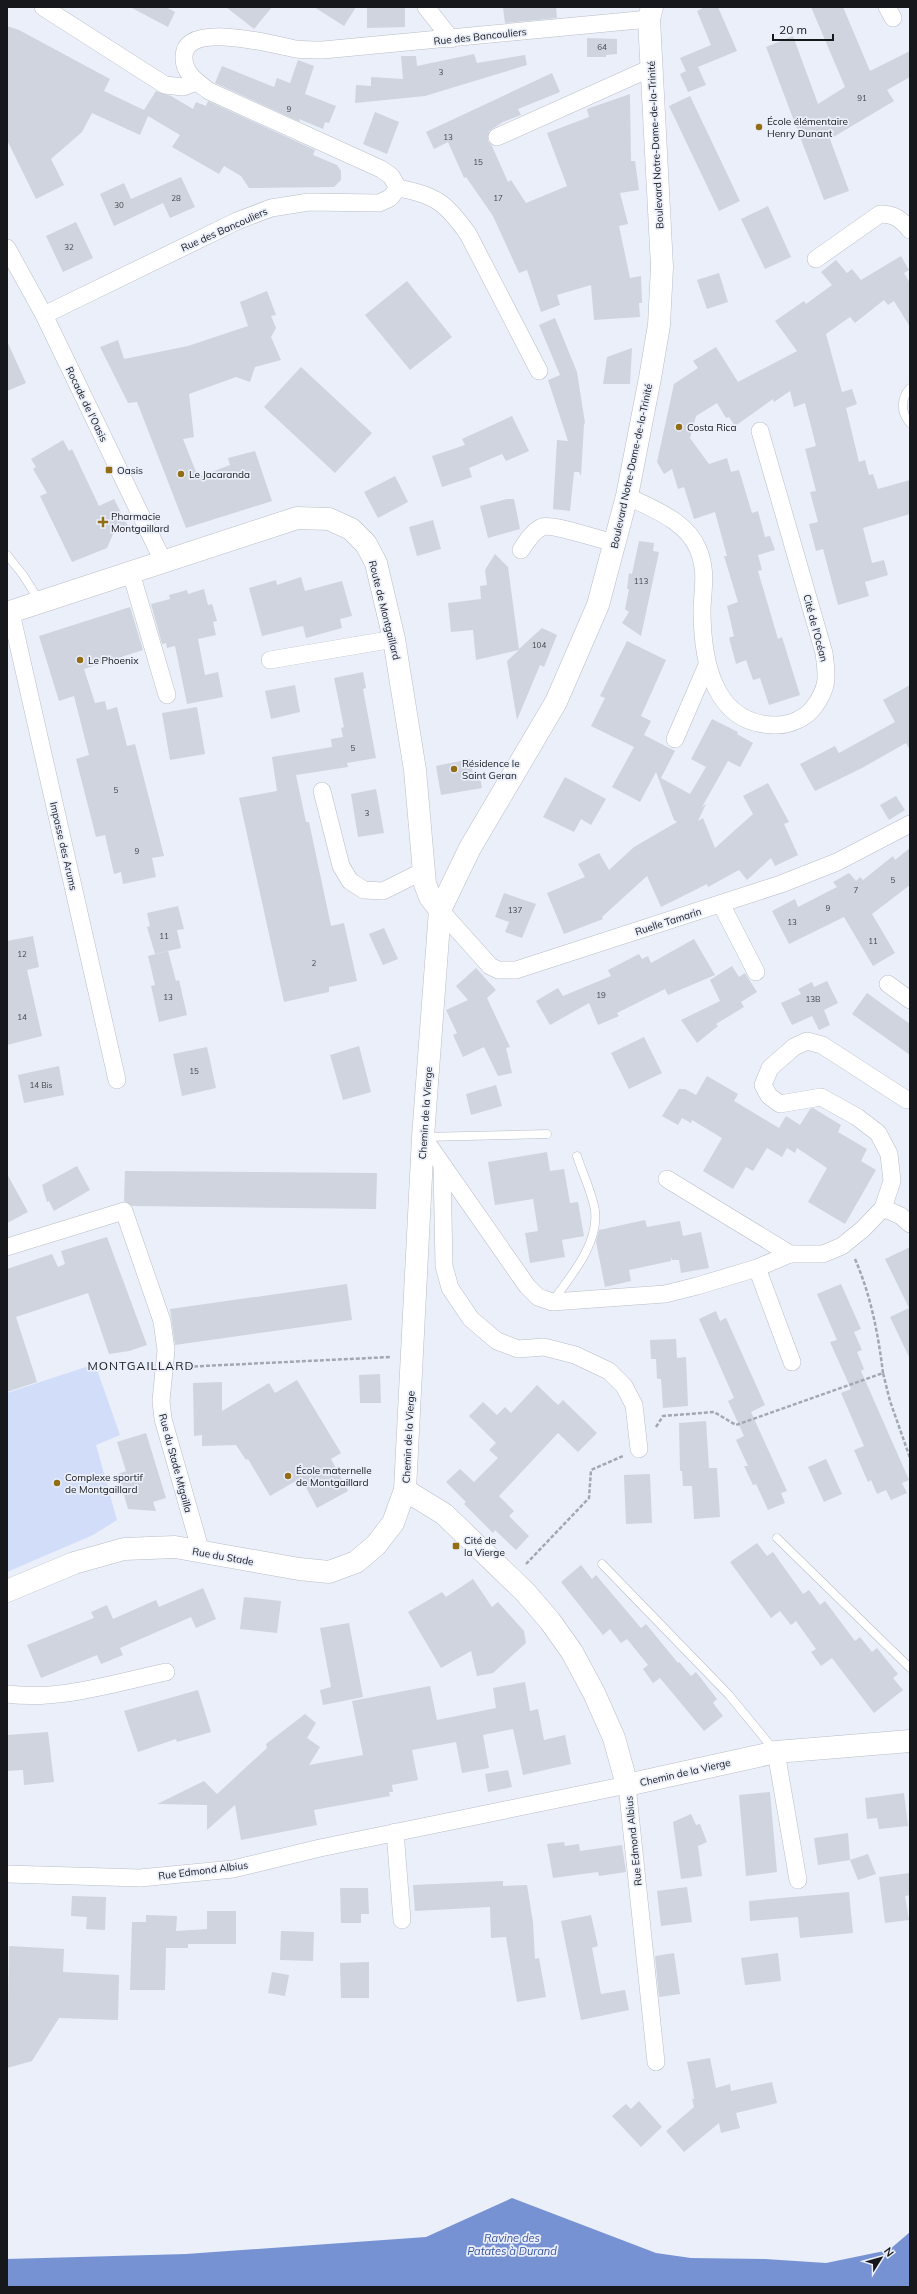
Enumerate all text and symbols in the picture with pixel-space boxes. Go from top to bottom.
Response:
scale bar [773,16,833,42]
text: 20 m [779,22,807,37]
street label: Rue des Bancouliers [433,25,527,48]
house number: 64 [597,42,607,52]
street label: Boulevard Notre-Dame-de-la-Trinité [645,61,666,229]
house number: 3 [439,67,444,77]
house number: 91 [857,93,867,103]
house number: 9 [287,104,292,114]
place label: École élémentaire Henry Dunant [767,115,848,140]
marker: École élémentaire Henry Dunant [754,122,764,132]
house number: 13 [443,132,453,142]
house number: 15 [473,157,483,167]
house number: 28 [171,193,181,203]
house number: 17 [493,193,503,203]
house number: 30 [114,200,124,210]
street label: Rue des Bancouliers [179,204,270,254]
house number: 32 [64,242,74,252]
street label: Rocade de l'Oasis [63,364,110,444]
street label: Boulevard Notre-Dame-de-la-Trinité [608,383,655,550]
place label: Costa Rica [687,421,736,434]
marker: Costa Rica [674,422,684,432]
place label: Oasis [117,464,143,477]
marker: Oasis [104,465,114,475]
place label: Le Jacaranda [189,468,250,481]
marker: Le Jacaranda [176,469,186,479]
place label: Pharmacie Montgaillard [111,510,169,535]
marker: Pharmacie Montgaillard [98,517,108,527]
street label: Route de Montgaillard [366,559,403,661]
house number: 113 [634,576,648,586]
street label: Cité de l'Océan [800,593,831,663]
house number: 104 [532,640,546,650]
place label: Le Phoenix [88,654,139,667]
marker: Le Phoenix [75,655,85,665]
house number: 5 [351,743,356,753]
place label: Résidence le Saint Geran [462,757,520,782]
marker: Résidence le Saint Geran [449,764,459,774]
house number: 5 [114,785,119,795]
street label: Impasse des Arums [47,800,80,892]
house number: 3 [365,808,370,818]
house number: 9 [135,846,140,856]
house number: 5 [891,875,896,885]
house number: 7 [854,885,859,895]
house number: 9 [826,903,831,913]
house number: 137 [508,905,522,915]
street label: Ruelle Tamarin [633,905,703,938]
house number: 13 [787,917,797,927]
house number: 11 [159,931,169,941]
house number: 11 [868,936,878,946]
house number: 12 [17,949,27,959]
house number: 2 [312,958,317,968]
house number: 19 [596,990,606,1000]
house number: 13 [163,992,173,1002]
house number: 13B [805,994,821,1004]
house number: 14 [17,1012,27,1022]
house number: 15 [189,1066,199,1076]
street label: Chemin de la Vierge [416,1066,435,1160]
house number: 14 Bis [30,1080,53,1090]
district label: MONTGAILLARD [88,1358,194,1373]
street label: Chemin de la Vierge [400,1390,417,1484]
street label: Rue du Stade Mtgailla [156,1412,195,1514]
place label: École maternelle de Montgaillard [296,1464,372,1489]
place label: Complexe sportif de Montgaillard [65,1471,143,1496]
marker: École maternelle de Montgaillard [283,1471,293,1481]
marker: Complexe sportif de Montgaillard [52,1478,62,1488]
place label: Cité de la Vierge [464,1534,505,1559]
marker: Cité de la Vierge [451,1541,461,1551]
street label: Rue du Stade [191,1545,255,1568]
street label: Chemin de la Vierge [639,1756,732,1789]
street label: Rue Edmond Albius [622,1795,645,1887]
street label: Rue Edmond Albius [157,1859,249,1882]
water label: Ravine des Patates à Durand [467,2231,557,2258]
north arrow [861,2238,901,2278]
text: N [881,2244,897,2260]

